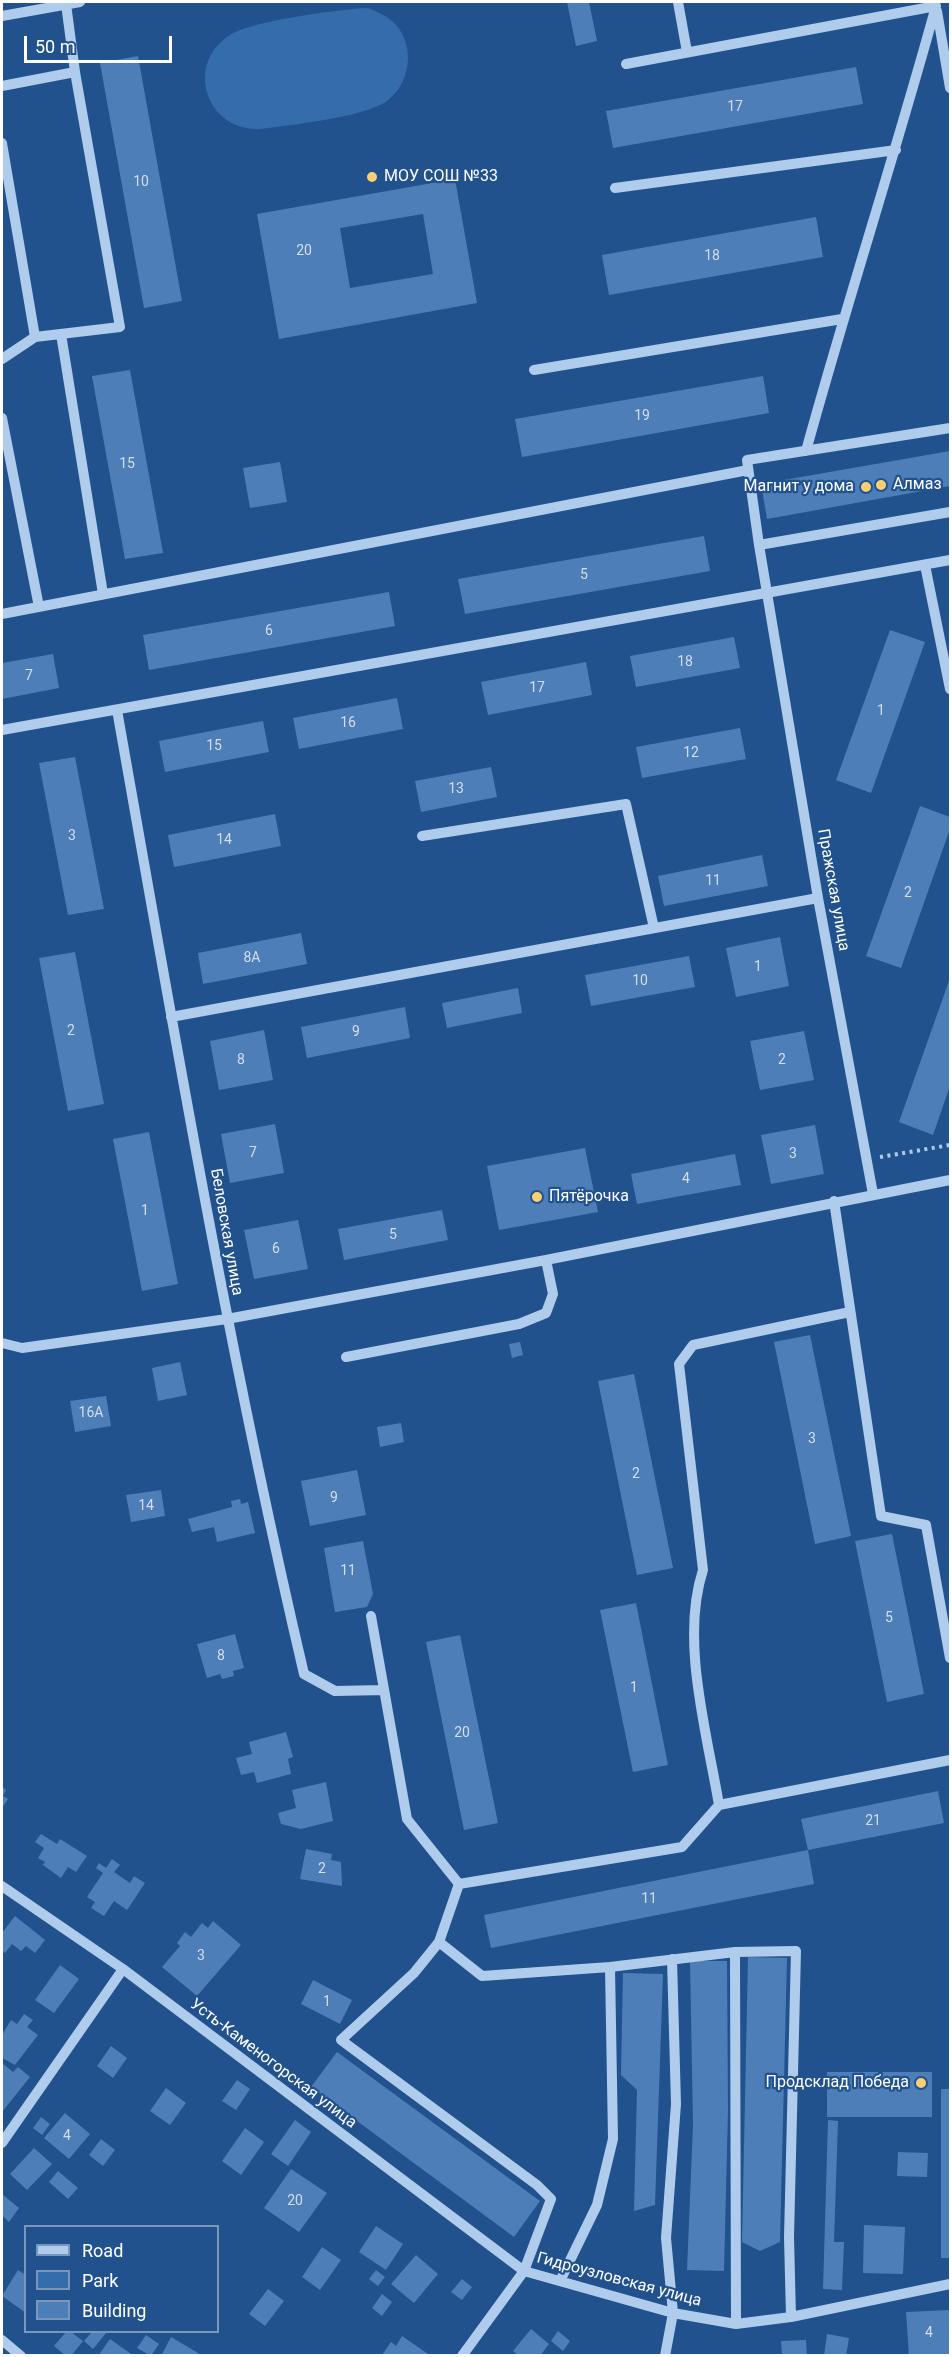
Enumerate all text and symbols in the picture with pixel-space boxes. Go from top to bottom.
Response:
scale bar [27,24,176,62]
text: 50 m [35,36,75,57]
house number: 17 [727,99,743,115]
place label: МОУ СОШ №33 [384,167,498,187]
marker: МОУ СОШ №33 [365,170,379,184]
house number: 10 [133,174,149,190]
house number: 20 [296,243,312,259]
house number: 18 [704,248,720,264]
house number: 19 [634,408,650,424]
house number: 15 [119,456,135,472]
place label: Алмаз [893,475,942,495]
place label: Магнит у дома [744,477,854,497]
marker: Алмаз [874,478,888,492]
marker: Магнит у дома [859,480,873,494]
house number: 5 [580,567,588,583]
house number: 6 [265,623,273,639]
house number: 18 [677,654,693,670]
house number: 7 [25,668,33,684]
house number: 17 [529,680,545,696]
house number: 1 [877,703,885,719]
house number: 16 [340,715,356,731]
house number: 15 [206,738,222,754]
house number: 12 [683,745,699,761]
house number: 13 [448,781,464,797]
street label: Пражская улица [813,827,853,953]
house number: 3 [68,828,76,844]
house number: 14 [216,832,232,848]
house number: 11 [705,873,721,889]
house number: 2 [904,885,912,901]
house number: 8А [243,950,261,966]
house number: 1 [754,959,762,975]
house number: 10 [632,973,648,989]
house number: 2 [67,1023,75,1039]
house number: 9 [352,1024,360,1040]
house number: 8 [237,1052,245,1068]
house number: 2 [778,1052,786,1068]
house number: 7 [249,1145,257,1161]
house number: 3 [789,1146,797,1162]
street label: Беловская улица [205,1167,247,1297]
house number: 4 [682,1171,690,1187]
place label: Пятёрочка [549,1187,629,1207]
marker: Пятёрочка [530,1190,544,1204]
house number: 1 [141,1203,149,1219]
house number: 5 [389,1227,397,1243]
house number: 6 [272,1241,280,1257]
house number: 16А [79,1405,103,1421]
house number: 3 [808,1431,816,1447]
house number: 2 [632,1466,640,1482]
house number: 9 [330,1490,338,1506]
house number: 14 [138,1498,154,1514]
house number: 11 [340,1563,356,1579]
house number: 5 [885,1610,893,1626]
house number: 8 [217,1648,225,1664]
house number: 1 [630,1680,638,1696]
house number: 20 [454,1725,470,1741]
house number: 21 [865,1813,881,1829]
house number: 2 [318,1861,326,1877]
house number: 11 [641,1891,657,1907]
house number: 3 [197,1948,205,1964]
house number: 1 [323,1994,331,2010]
street label: Усть-Каменогорская улица [186,1995,360,2133]
place label: Продсклад Победа [766,2073,909,2093]
marker: Продсклад Победа [914,2076,928,2090]
house number: 4 [63,2128,71,2144]
house number: 20 [287,2193,303,2209]
legend [24,2225,219,2333]
text: Road [82,2240,123,2261]
street label: Гидроузловская улица [535,2249,703,2311]
text: Park [82,2270,118,2291]
text: Building [82,2300,146,2321]
house number: 4 [925,2325,933,2341]

